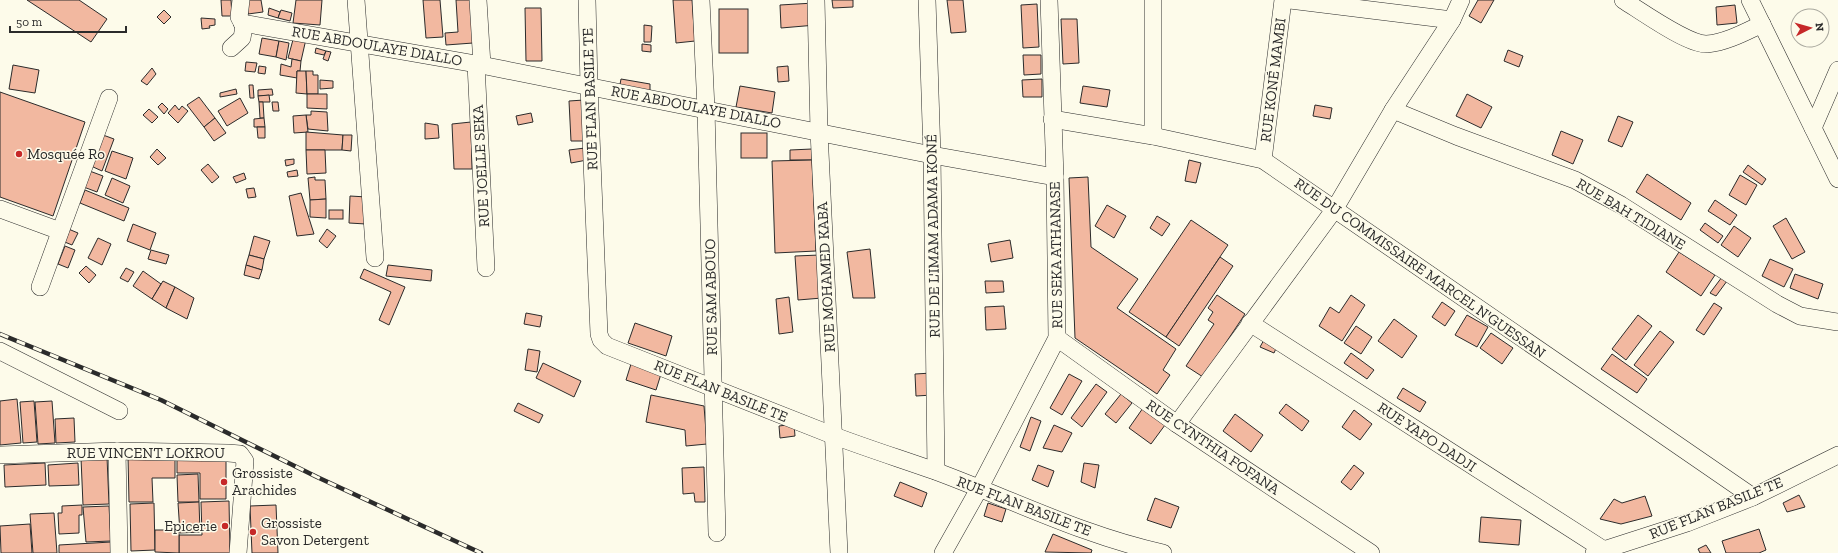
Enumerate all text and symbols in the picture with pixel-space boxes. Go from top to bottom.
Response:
scale bar [10,8,126,34]
north arrow [1790,8,1830,48]
text: 50 m [16,15,43,29]
street label: RUE KONÉ MAMBI [1256,17,1290,143]
street label: RUE ABDOULAYE DIALLO [290,22,464,70]
text: N [1813,22,1826,32]
street label: RUE FLAN BASILE TE [579,27,601,170]
street label: RUE ABDOULAYE DIALLO [609,82,783,132]
street label: RUE JOELLE SEKA [469,104,493,228]
street label: RUE DE L'IMAM ADAMA KONÉ [922,134,944,338]
place label: Mosquée Ro [27,145,105,163]
marker: Mosquée Ro [14,149,24,159]
street label: RUE DU COMMISSAIRE MARCEL N'GUESSAN [1291,174,1549,362]
street label: RUE BAH TIDIANE [1573,174,1689,254]
street label: RUE SEKA ATHANASE [1046,181,1066,329]
street label: RUE MOHAMED KABA [813,201,839,353]
street label: RUE SAM ABOUO [701,238,721,356]
street label: RUE FLAN BASILE TE [652,356,791,426]
street label: RUE CYNTHIA FOFANA [1143,396,1283,499]
street label: RUE YAPO DADJI [1374,398,1480,476]
street label: RUE VINCENT LOKROU [67,444,225,462]
place label: Grossiste Arachides [232,464,297,499]
street label: RUE FLAN BASILE TE [954,472,1094,540]
street label: RUE FLAN BASILE TE [1647,473,1786,543]
marker: Grossiste Arachides [219,477,229,487]
place label: Grossiste Savon Detergent [261,514,369,549]
place label: Epicerie [164,517,217,535]
marker: Epicerie [220,521,230,531]
marker: Grossiste Savon Detergent [248,527,258,537]

